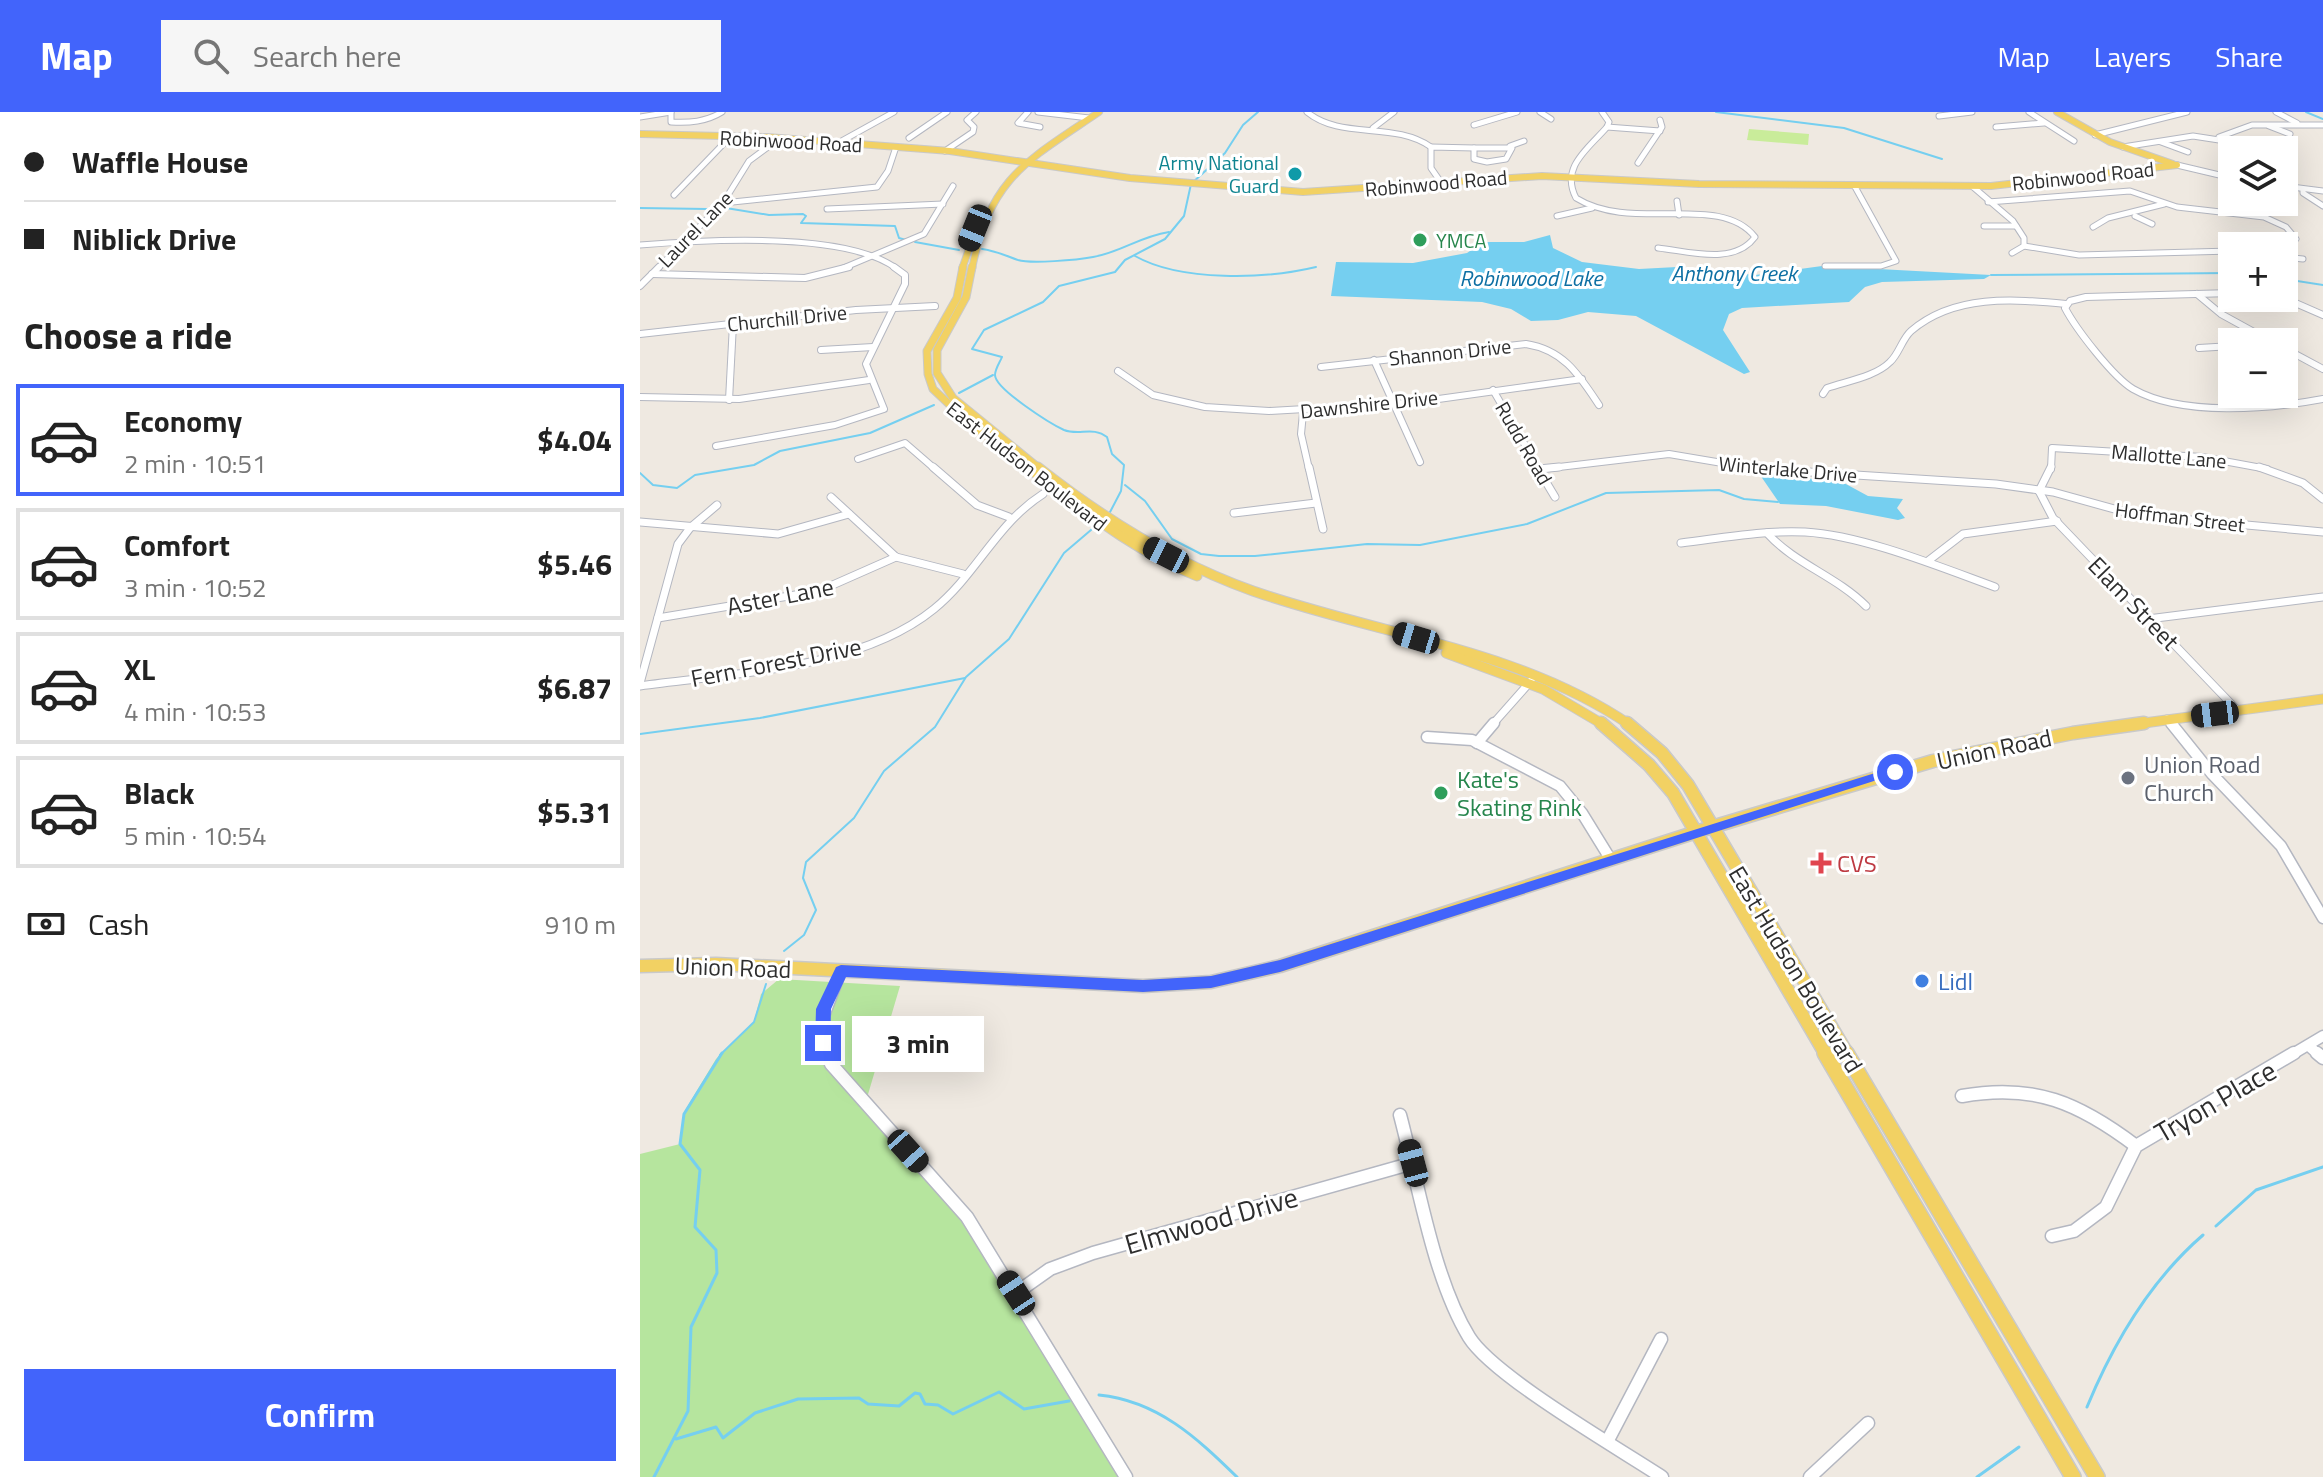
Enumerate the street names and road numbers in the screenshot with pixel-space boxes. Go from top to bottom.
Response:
street label: Robinwood Road [719,122,863,160]
street label: Robinwood Road [2010,153,2156,199]
street label: Robinwood Road [1364,161,1508,205]
street label: Laurel Lane [650,184,740,274]
street label: Churchill Drive [726,296,848,340]
street label: Shannon Drive [1387,330,1513,374]
street label: Dawnshire Drive [1299,381,1439,427]
street label: East Hudson Boulevard [940,393,1114,539]
street label: Rudd Road [1488,396,1560,490]
street label: Mallotte Lane [2110,436,2228,476]
street label: Winterlake Drive [1717,448,1859,490]
street label: Hoffman Street [2113,494,2247,540]
street label: Elam Street [2080,548,2188,658]
street label: Aster Lane [723,568,837,624]
street label: Fern Forest Drive [688,628,864,696]
street label: Union Road [1933,719,2055,779]
street label: East Hudson Boulevard [1720,859,1872,1079]
street label: Union Road [674,947,792,987]
street label: Tryon Place [2146,1049,2284,1153]
street label: Elmwood Drive [1119,1175,1303,1265]

